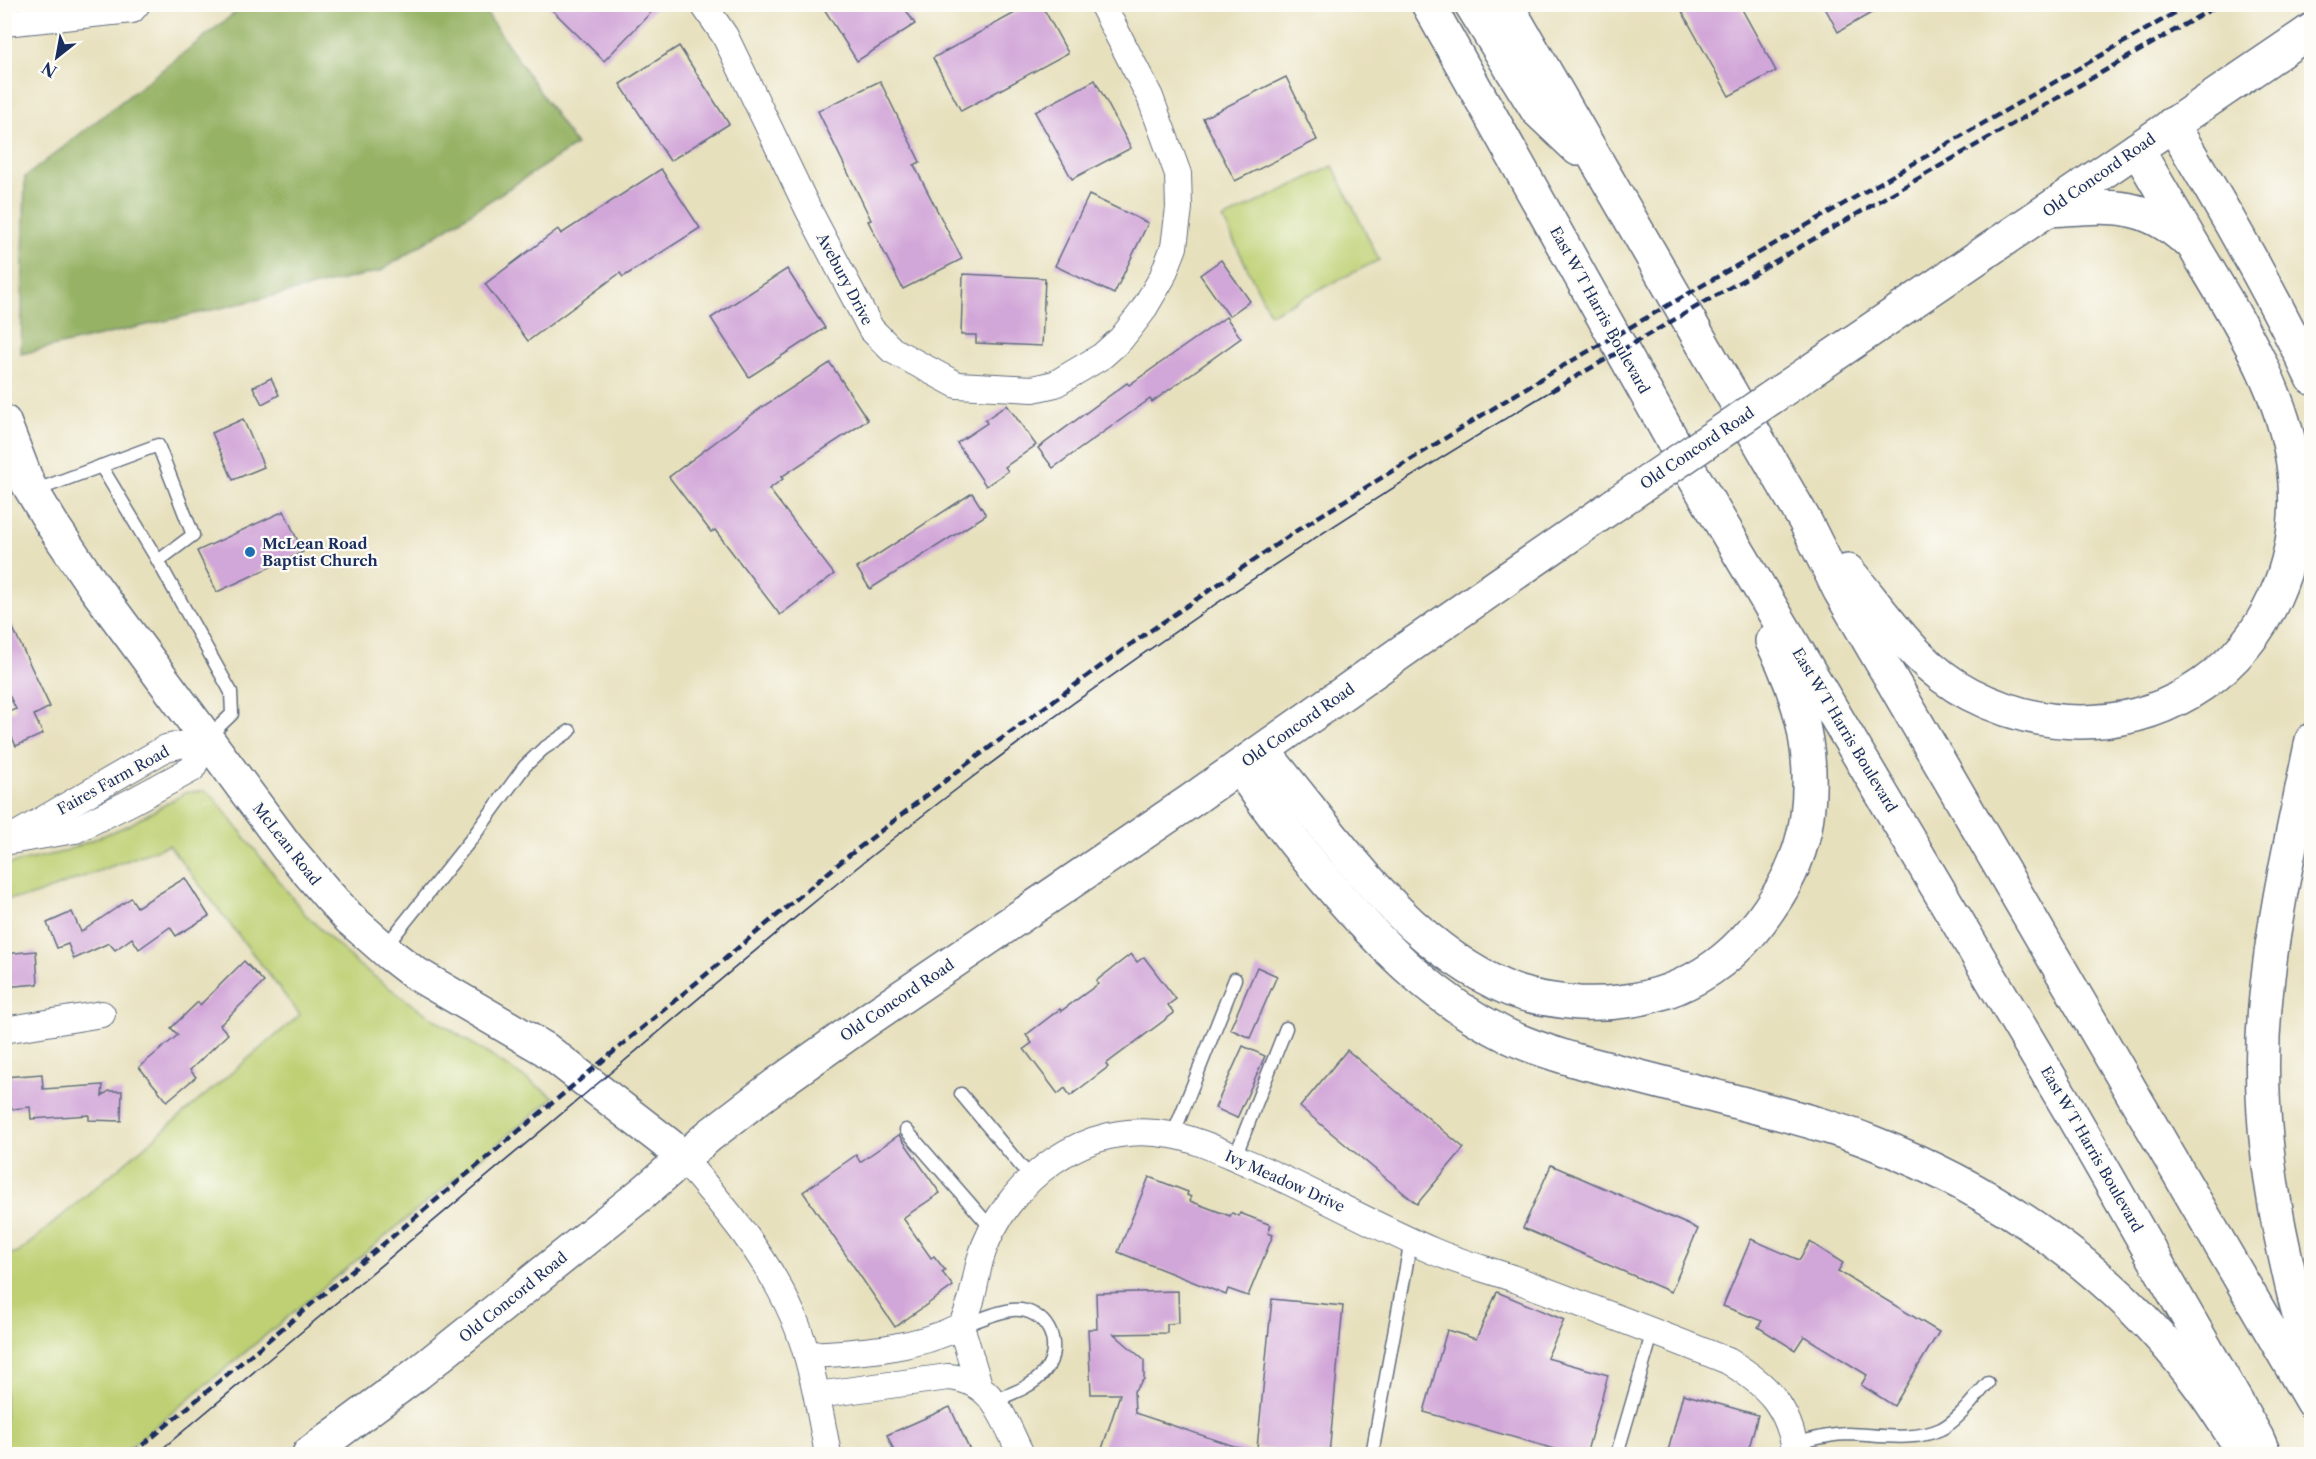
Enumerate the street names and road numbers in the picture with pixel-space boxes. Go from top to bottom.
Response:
street label: Old Concord Road [2039,129,2159,221]
street label: East W T Harris Boulevard [1546,223,1654,397]
street label: Avebury Drive [812,229,877,328]
street label: Old Concord Road [1636,403,1758,493]
street label: East W T Harris Boulevard [1788,644,1902,816]
street label: Old Concord Road [1238,679,1358,771]
street label: Faires Farm Road [54,741,172,819]
street label: McLean Road [249,799,325,889]
street label: Old Concord Road [836,955,958,1045]
street label: East W T Harris Boulevard [2037,1063,2147,1235]
street label: Ivy Meadow Drive [1222,1146,1348,1216]
street label: Old Concord Road [455,1248,571,1346]

